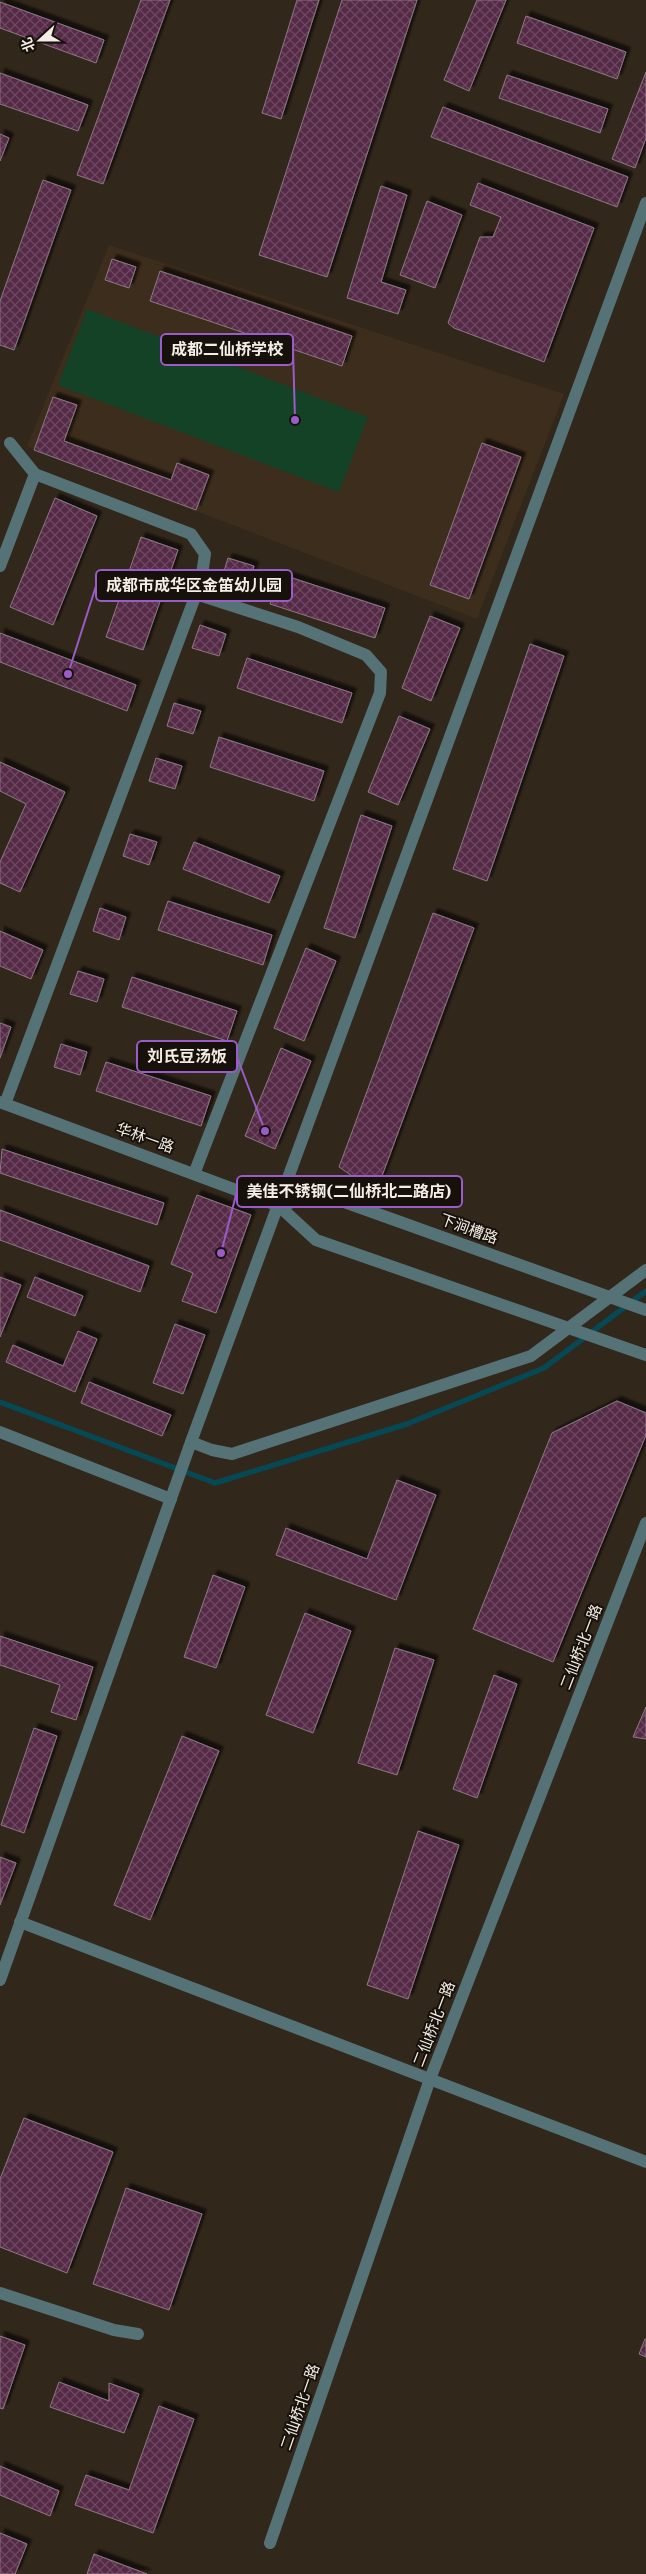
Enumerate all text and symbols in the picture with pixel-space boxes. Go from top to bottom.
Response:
north arrow [15,15,65,65]
text: 北 [16,35,39,55]
callout: 成都二仙桥学校 [161,334,293,365]
text: 成都二仙桥学校 [171,338,284,360]
callout: 成都市成华区金笛幼儿园 [96,570,292,601]
text: 成都市成华区金笛幼儿园 [106,574,282,596]
callout: 刘氏豆汤饭 [137,1041,237,1072]
text: 刘氏豆汤饭 [147,1045,227,1067]
street label: 华林一路 [114,1117,177,1157]
callout: 美佳不锈钢(二仙桥北二路店) [237,1176,462,1207]
text: 美佳不锈钢(二仙桥北二路店) [247,1180,451,1202]
street label: 下涧槽路 [438,1208,501,1248]
street label: 二仙桥北一路 [555,1601,606,1692]
street label: 二仙桥北一路 [408,1978,459,2069]
street label: 二仙桥北一路 [275,2361,323,2452]

